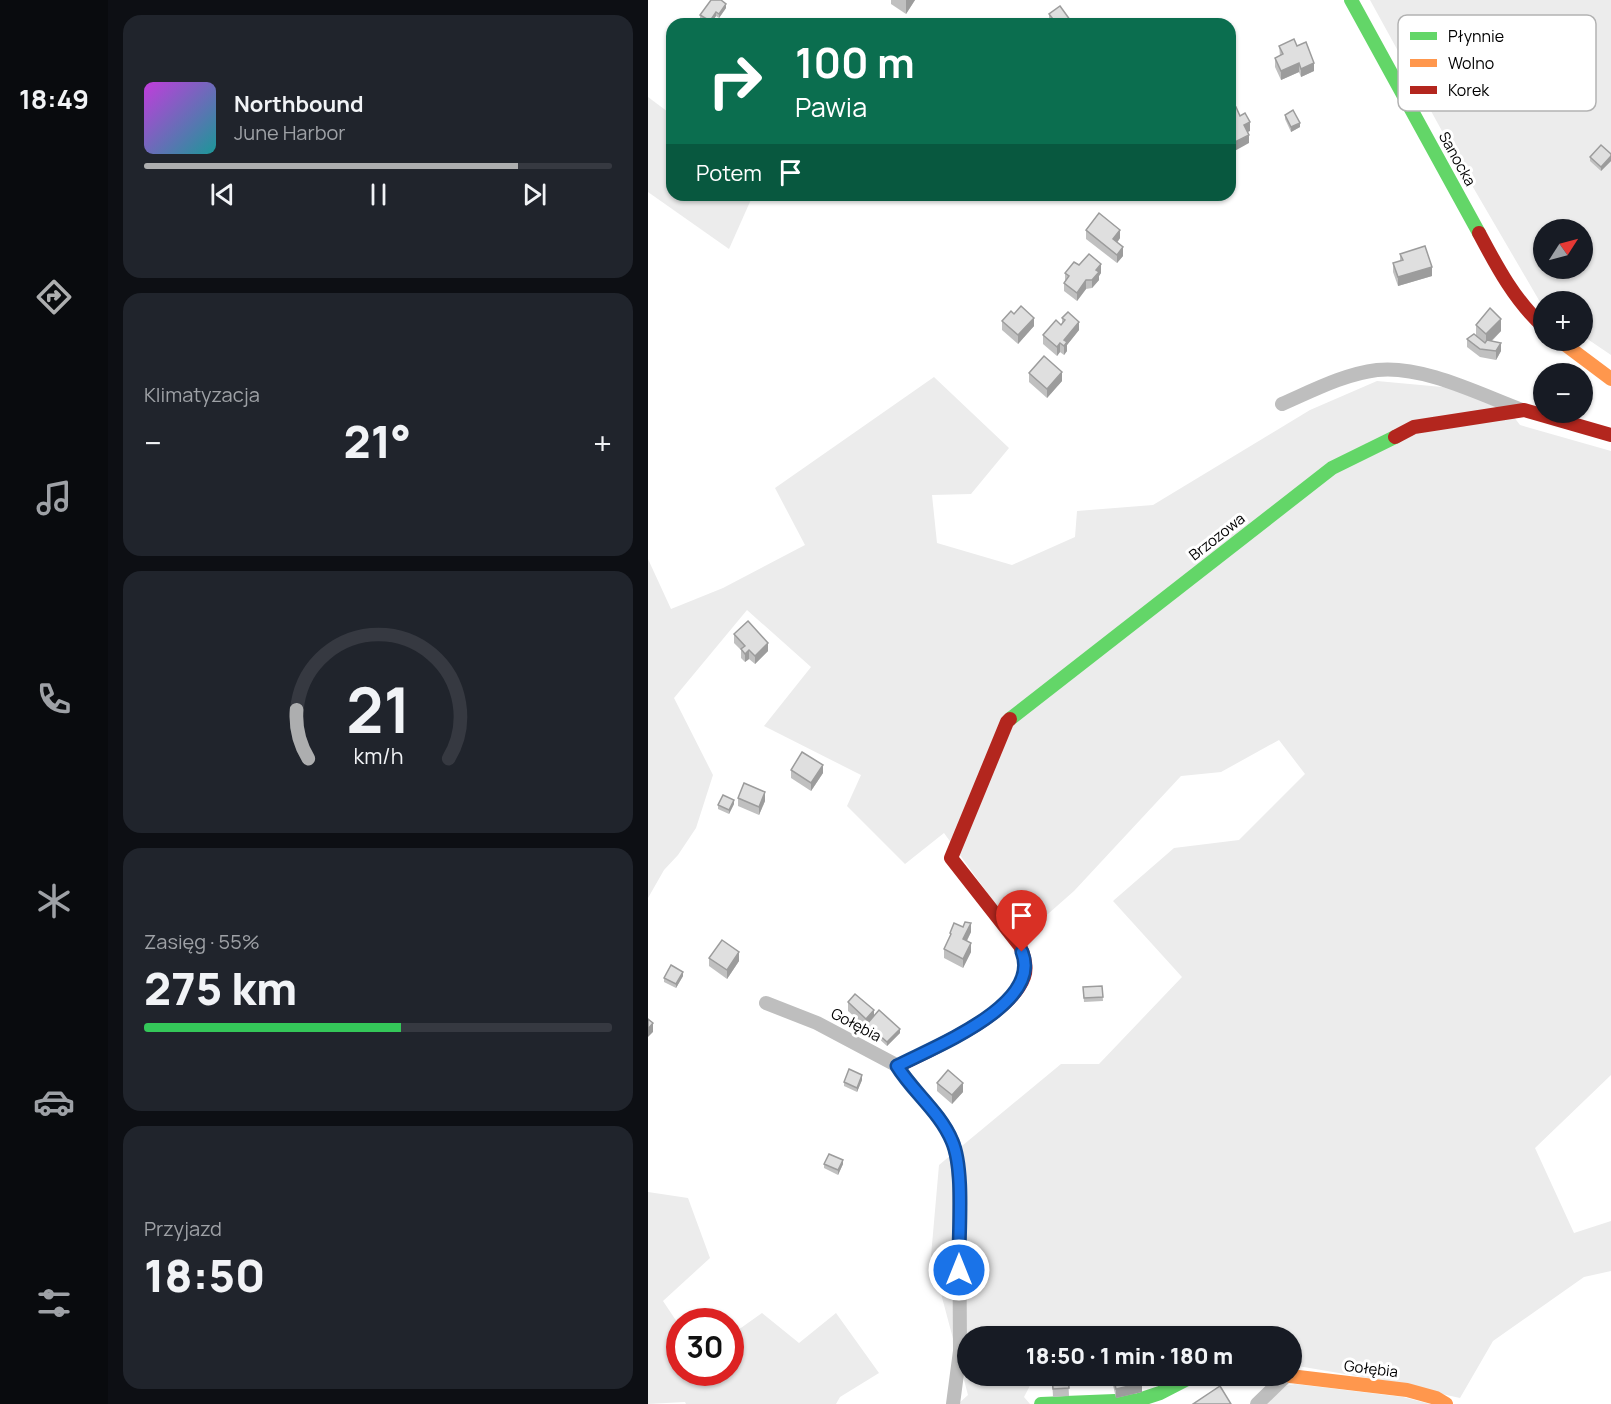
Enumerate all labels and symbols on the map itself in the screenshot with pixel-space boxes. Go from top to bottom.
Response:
legend [1398,15,1596,111]
text: Płynnie [1448,25,1504,47]
text: Wolno [1448,52,1494,74]
text: Korek [1448,79,1490,101]
street label: Sanocka [1434,128,1481,190]
north arrow [1533,219,1593,279]
street label: Brzozowa [1184,508,1249,565]
pin [996,890,1047,952]
street label: Gołębia [827,1003,885,1047]
position arrow [927,1238,991,1302]
speed limit sign: 30 [666,1308,744,1386]
street label: Gołębia [1343,1355,1399,1382]

